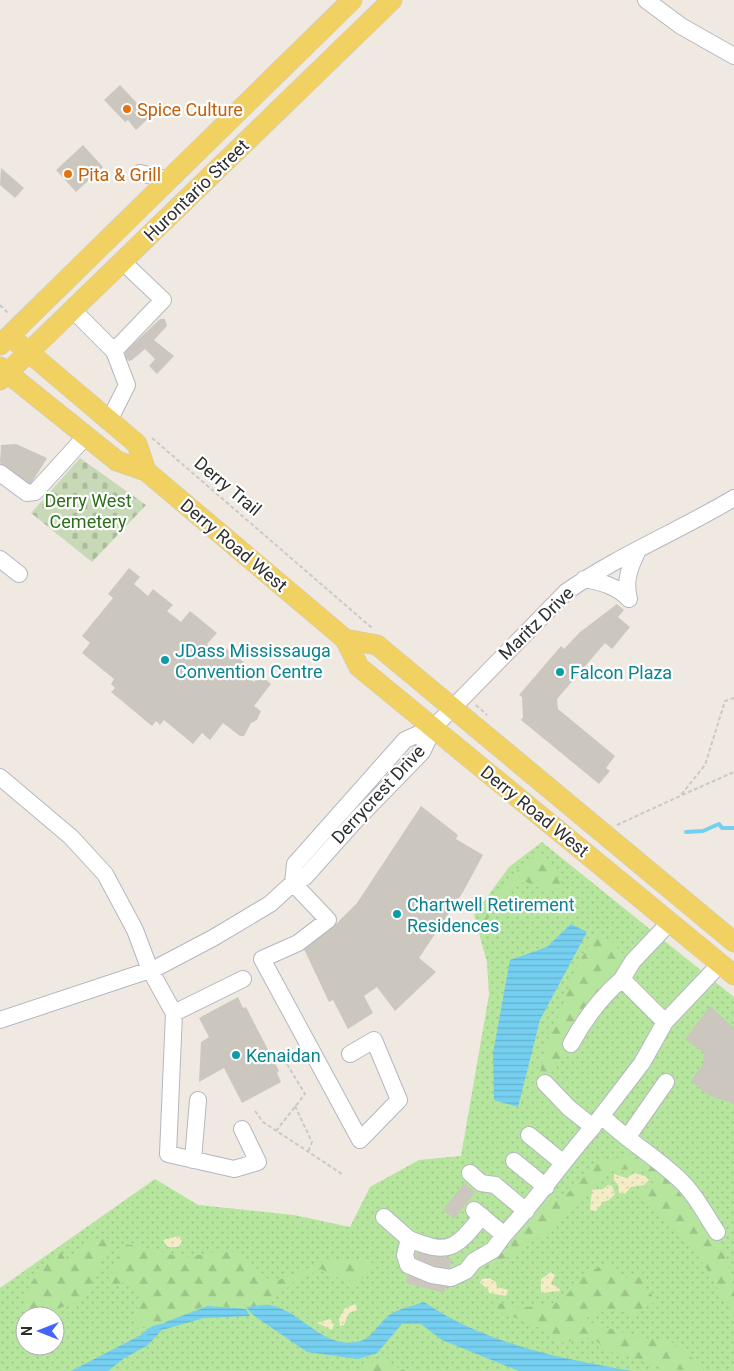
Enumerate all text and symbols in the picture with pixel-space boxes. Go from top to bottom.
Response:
place label: Spice Culture [137,99,243,120]
marker: Spice Culture [121,103,133,115]
street label: Hurontario Street [139,135,253,245]
place label: Pita & Grill [78,164,161,185]
marker: Pita & Grill [62,168,74,180]
street label: Derry Trail [190,452,266,520]
park label: Derry West Cemetery [44,490,132,532]
street label: Derry Road West [176,494,292,596]
street label: Maritz Drive [494,582,578,664]
place label: JDass Mississauga Convention Centre [175,640,331,682]
marker: JDass Mississauga Convention Centre [159,654,171,666]
place label: Falcon Plaza [570,662,672,683]
marker: Falcon Plaza [554,666,566,678]
street label: Derrycrest Drive [327,740,429,848]
street label: Derry Road West [477,761,593,861]
place label: Chartwell Retirement Residences [407,894,575,936]
marker: Chartwell Retirement Residences [391,908,403,920]
place label: Kenaidan [246,1045,321,1066]
marker: Kenaidan [230,1049,242,1061]
north arrow [15,1306,65,1356]
text: N [19,1326,35,1336]

